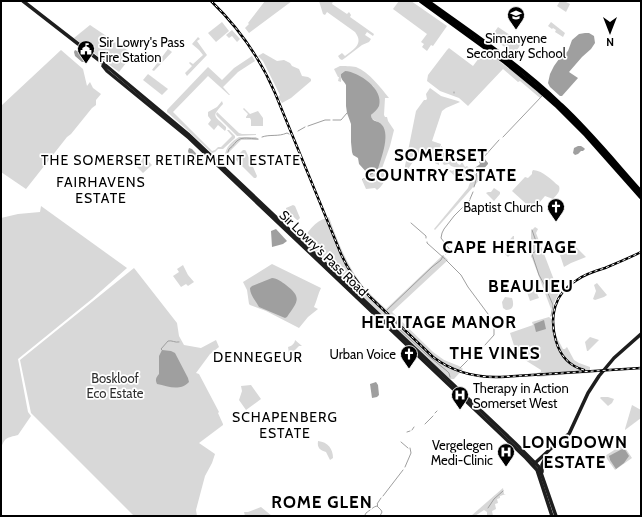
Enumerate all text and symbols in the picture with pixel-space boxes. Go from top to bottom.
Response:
school or university icon: Simanyene Secondary School [506,5,526,30]
north arrow [590,12,630,52]
place label: Simanyene Secondary School [466,30,566,61]
place label: Sir Lowry's Pass Fire Station [99,34,185,65]
text: N [606,35,614,49]
public building icon: Sir Lowry's Pass Fire Station [76,39,96,64]
district label: SOMERSET COUNTRY ESTATE [365,145,517,185]
district label: THE SOMERSET RETIREMENT ESTATE [41,151,301,169]
district label: FAIRHAVENS ESTATE [56,173,146,207]
church icon: Baptist Church [546,197,566,222]
place label: Baptist Church [463,199,543,215]
street label: Sir Lowry's Pass Road [276,207,372,299]
district label: CAPE HERITAGE [443,237,578,257]
district label: BEAULIEU [488,276,574,296]
district label: HERITAGE MANOR [361,312,517,332]
district label: THE VINES [449,343,541,363]
church icon: Urban Voice [399,344,419,369]
place label: Urban Voice [330,346,396,362]
district label: DENNEGEUR [213,348,303,366]
park label: Boskloof Eco Estate [87,370,144,401]
place label: Therapy in Action Somerset West [473,380,569,411]
hospital icon: Therapy in Action Somerset West [450,385,470,410]
district label: SCHAPENBERG ESTATE [232,408,338,442]
district label: LONGDOWN ESTATE [522,432,628,472]
place label: Vergelegen Medi-Clinic [431,437,493,468]
hospital icon: Vergelegen Medi-Clinic [496,442,516,467]
district label: ROME GLEN [271,492,373,512]

